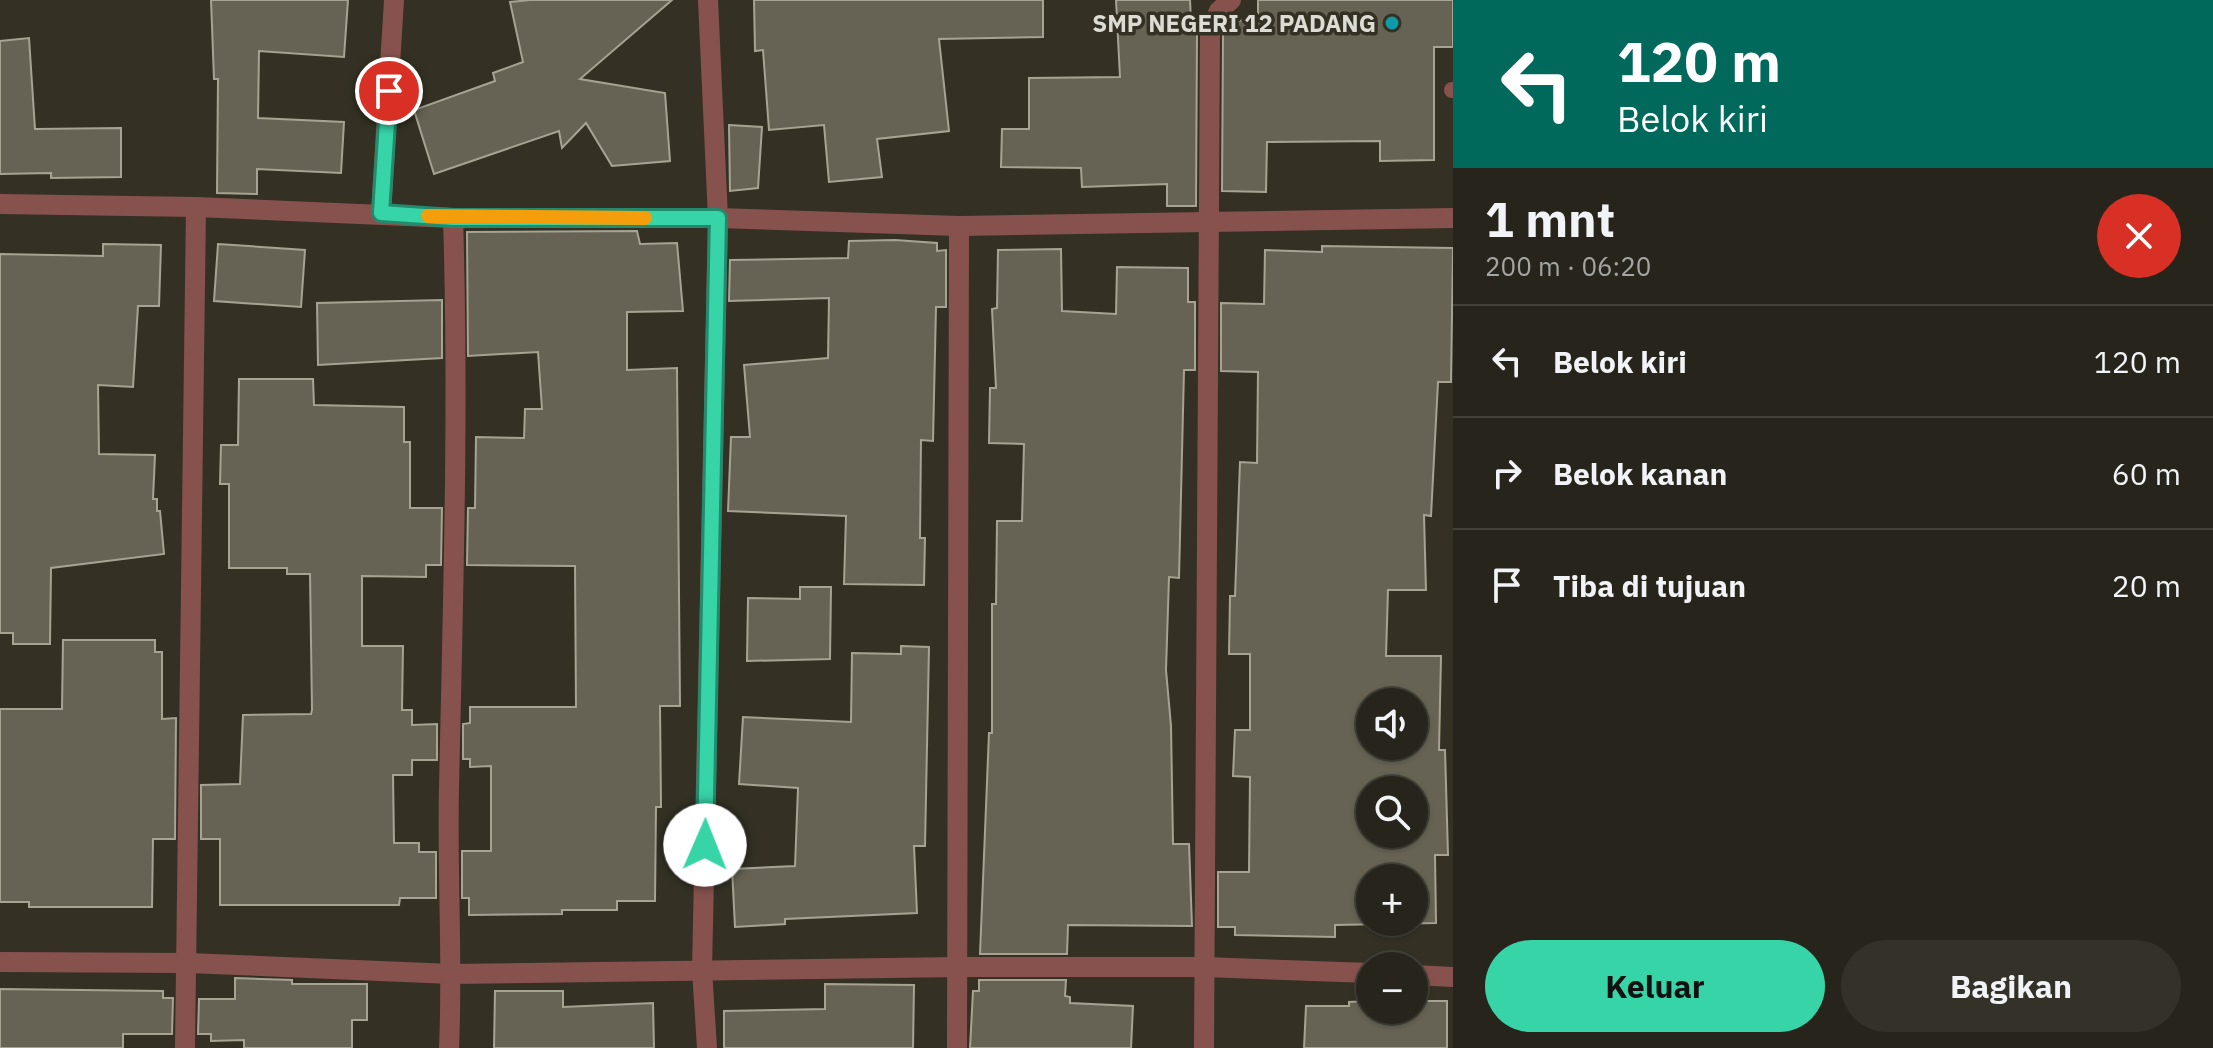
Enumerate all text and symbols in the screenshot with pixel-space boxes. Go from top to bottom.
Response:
place label: SMP NEGERI 12 PADANG [1092,7,1376,39]
marker: SMP NEGERI 12 PADANG [1383,14,1401,32]
text: 120 m [1617,25,1781,97]
icon: left [1485,32,1589,136]
pin [355,57,423,125]
icon: arrive [367,69,411,113]
text: Belok kiri [1617,95,1768,142]
text: 1 mnt [1485,188,1615,250]
button: close [2097,194,2181,278]
text: 200 m · 06:20 [1485,249,1651,283]
icon: left [1485,339,1529,383]
text: Belok kiri [1553,342,1687,381]
text: 120 m [2094,342,2181,381]
icon: right [1485,451,1529,495]
text: Belok kanan [1553,454,1727,493]
text: 60 m [2112,454,2181,493]
icon: arrive [1485,563,1529,607]
text: Tiba di tujuan [1553,566,1746,605]
text: 20 m [2112,566,2181,605]
map controls [1356,688,1428,1024]
button: sound [1356,688,1428,760]
button: search [1356,776,1428,848]
position arrow [663,803,747,887]
button: + [1356,864,1428,936]
button: Keluar [1485,940,1825,1032]
button: Bagikan [1841,940,2181,1032]
button: − [1356,952,1428,1024]

